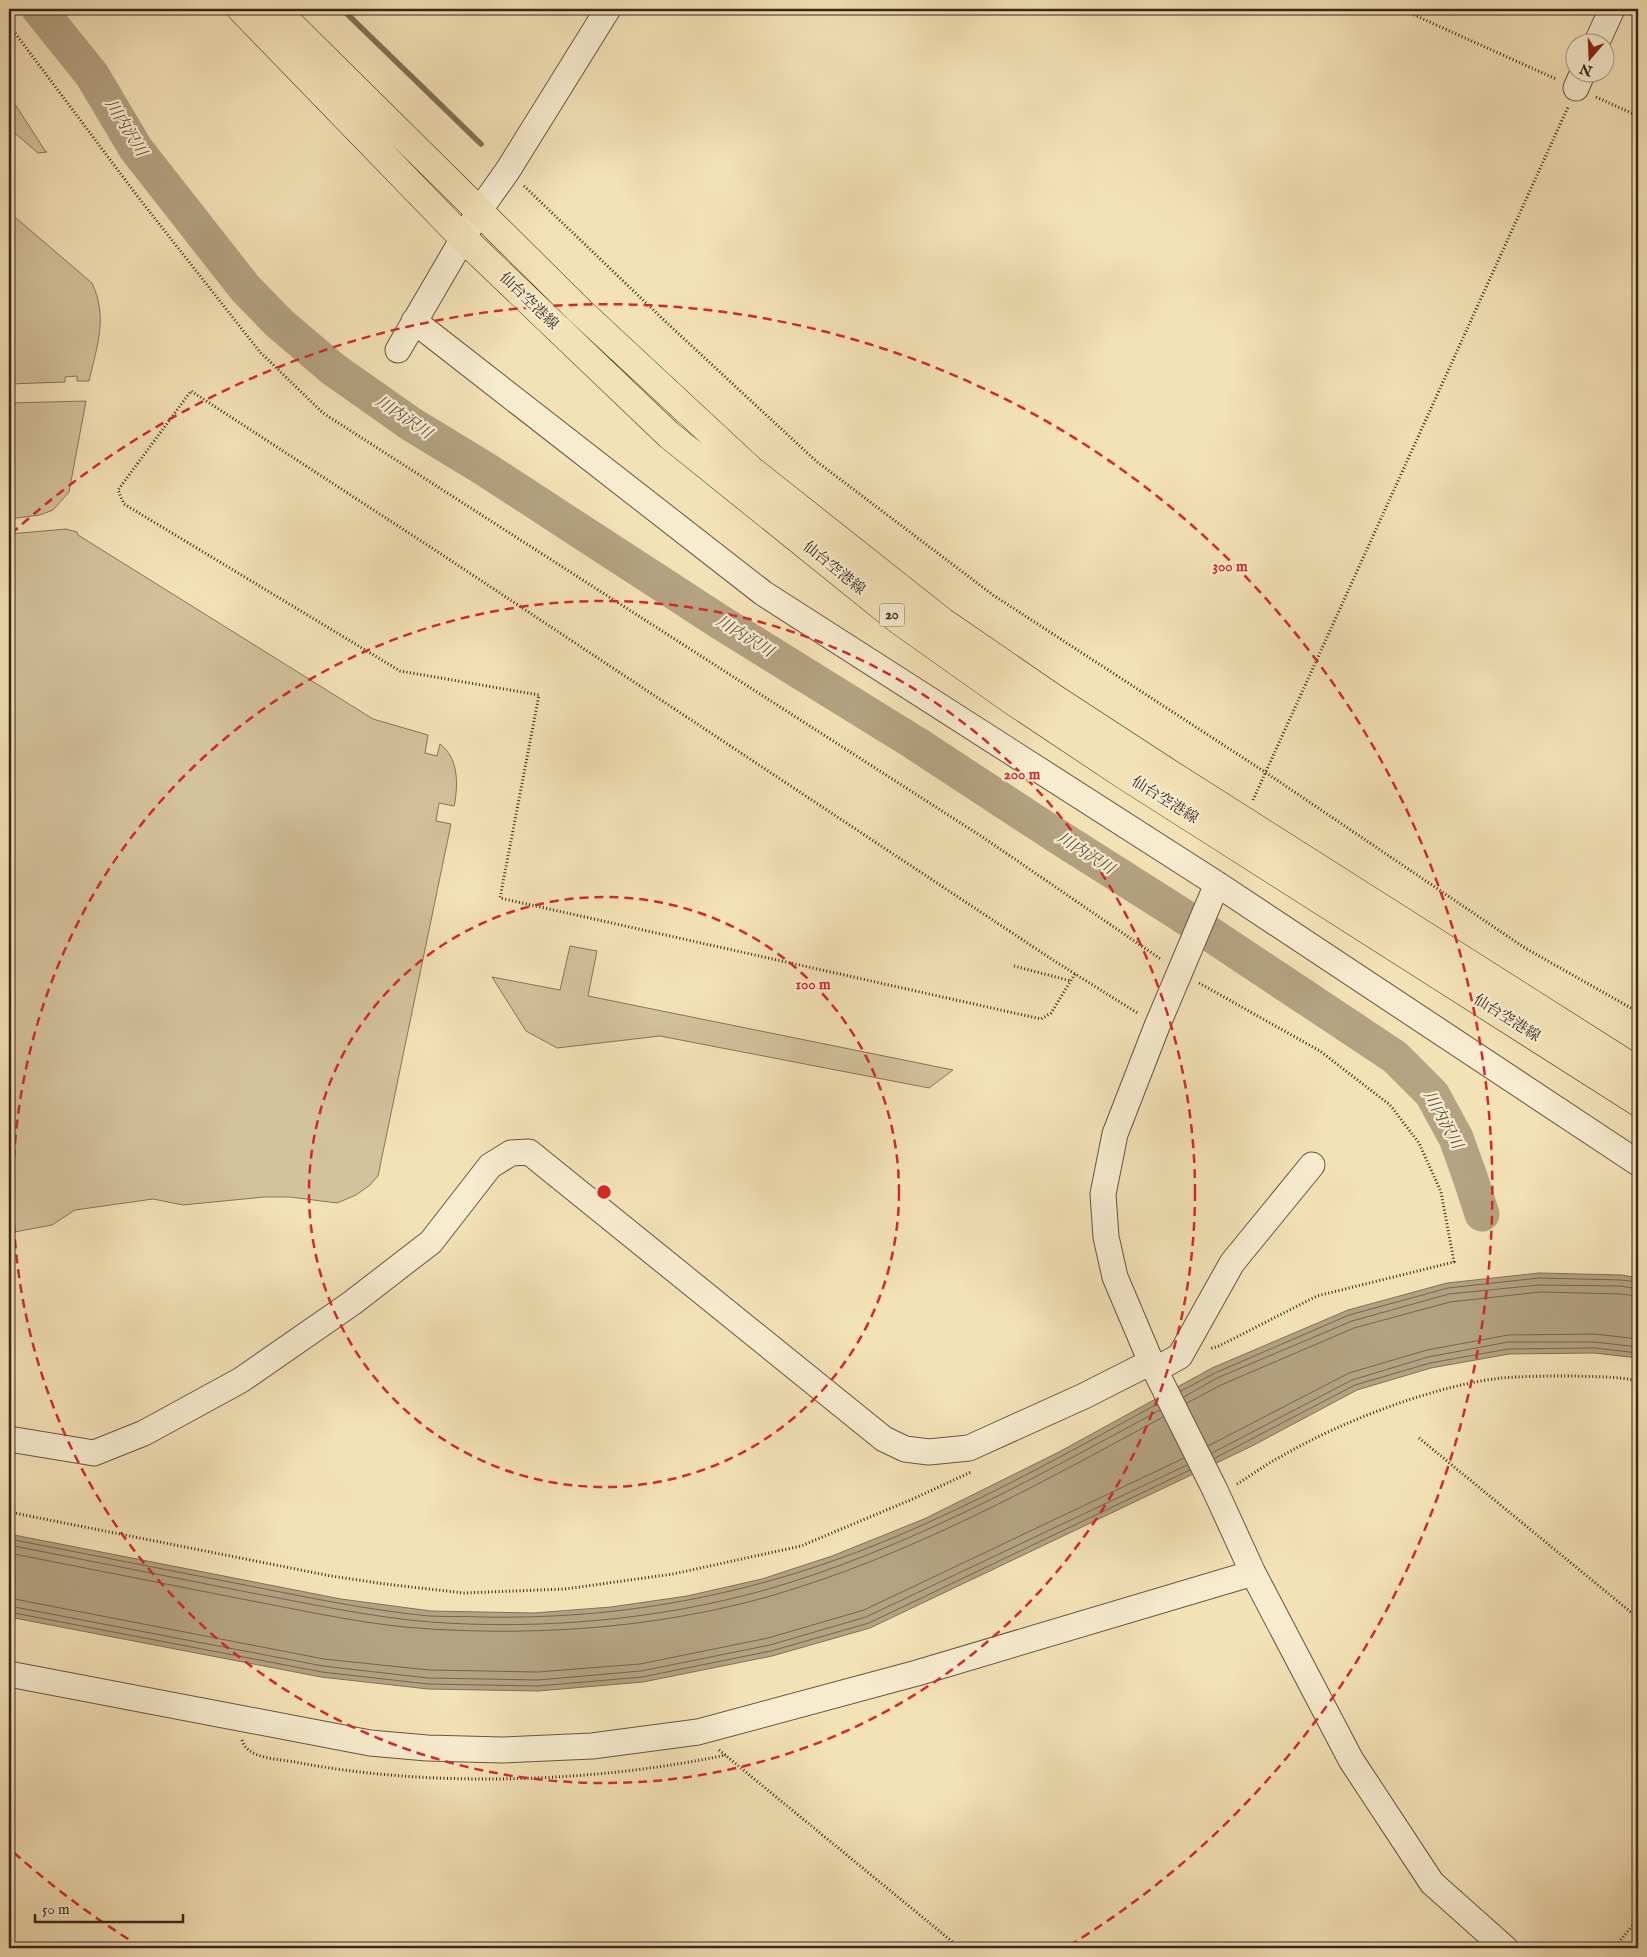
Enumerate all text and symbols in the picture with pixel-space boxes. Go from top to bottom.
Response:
north arrow [1564,32,1614,82]
text: N [1577,59,1596,80]
water label: 川内沢川 [100,96,151,162]
street label: 仙台空港線 [495,268,563,334]
water label: 川内沢川 [371,392,437,445]
street label: 仙台空港線 [799,537,869,599]
text: 300 m [1212,557,1248,576]
road number: 20 [880,604,904,626]
water label: 川内沢川 [712,612,778,663]
text: 200 m [1004,765,1041,784]
street label: 仙台空港線 [1128,772,1202,828]
water label: 川内沢川 [1053,828,1119,881]
text: 100 m [795,975,831,994]
street label: 仙台空港線 [1470,990,1544,1046]
water label: 川内沢川 [1418,1087,1467,1155]
centre of rings [595,1183,613,1201]
scale bar [35,1892,182,1924]
text: 50 m [42,1900,70,1919]

